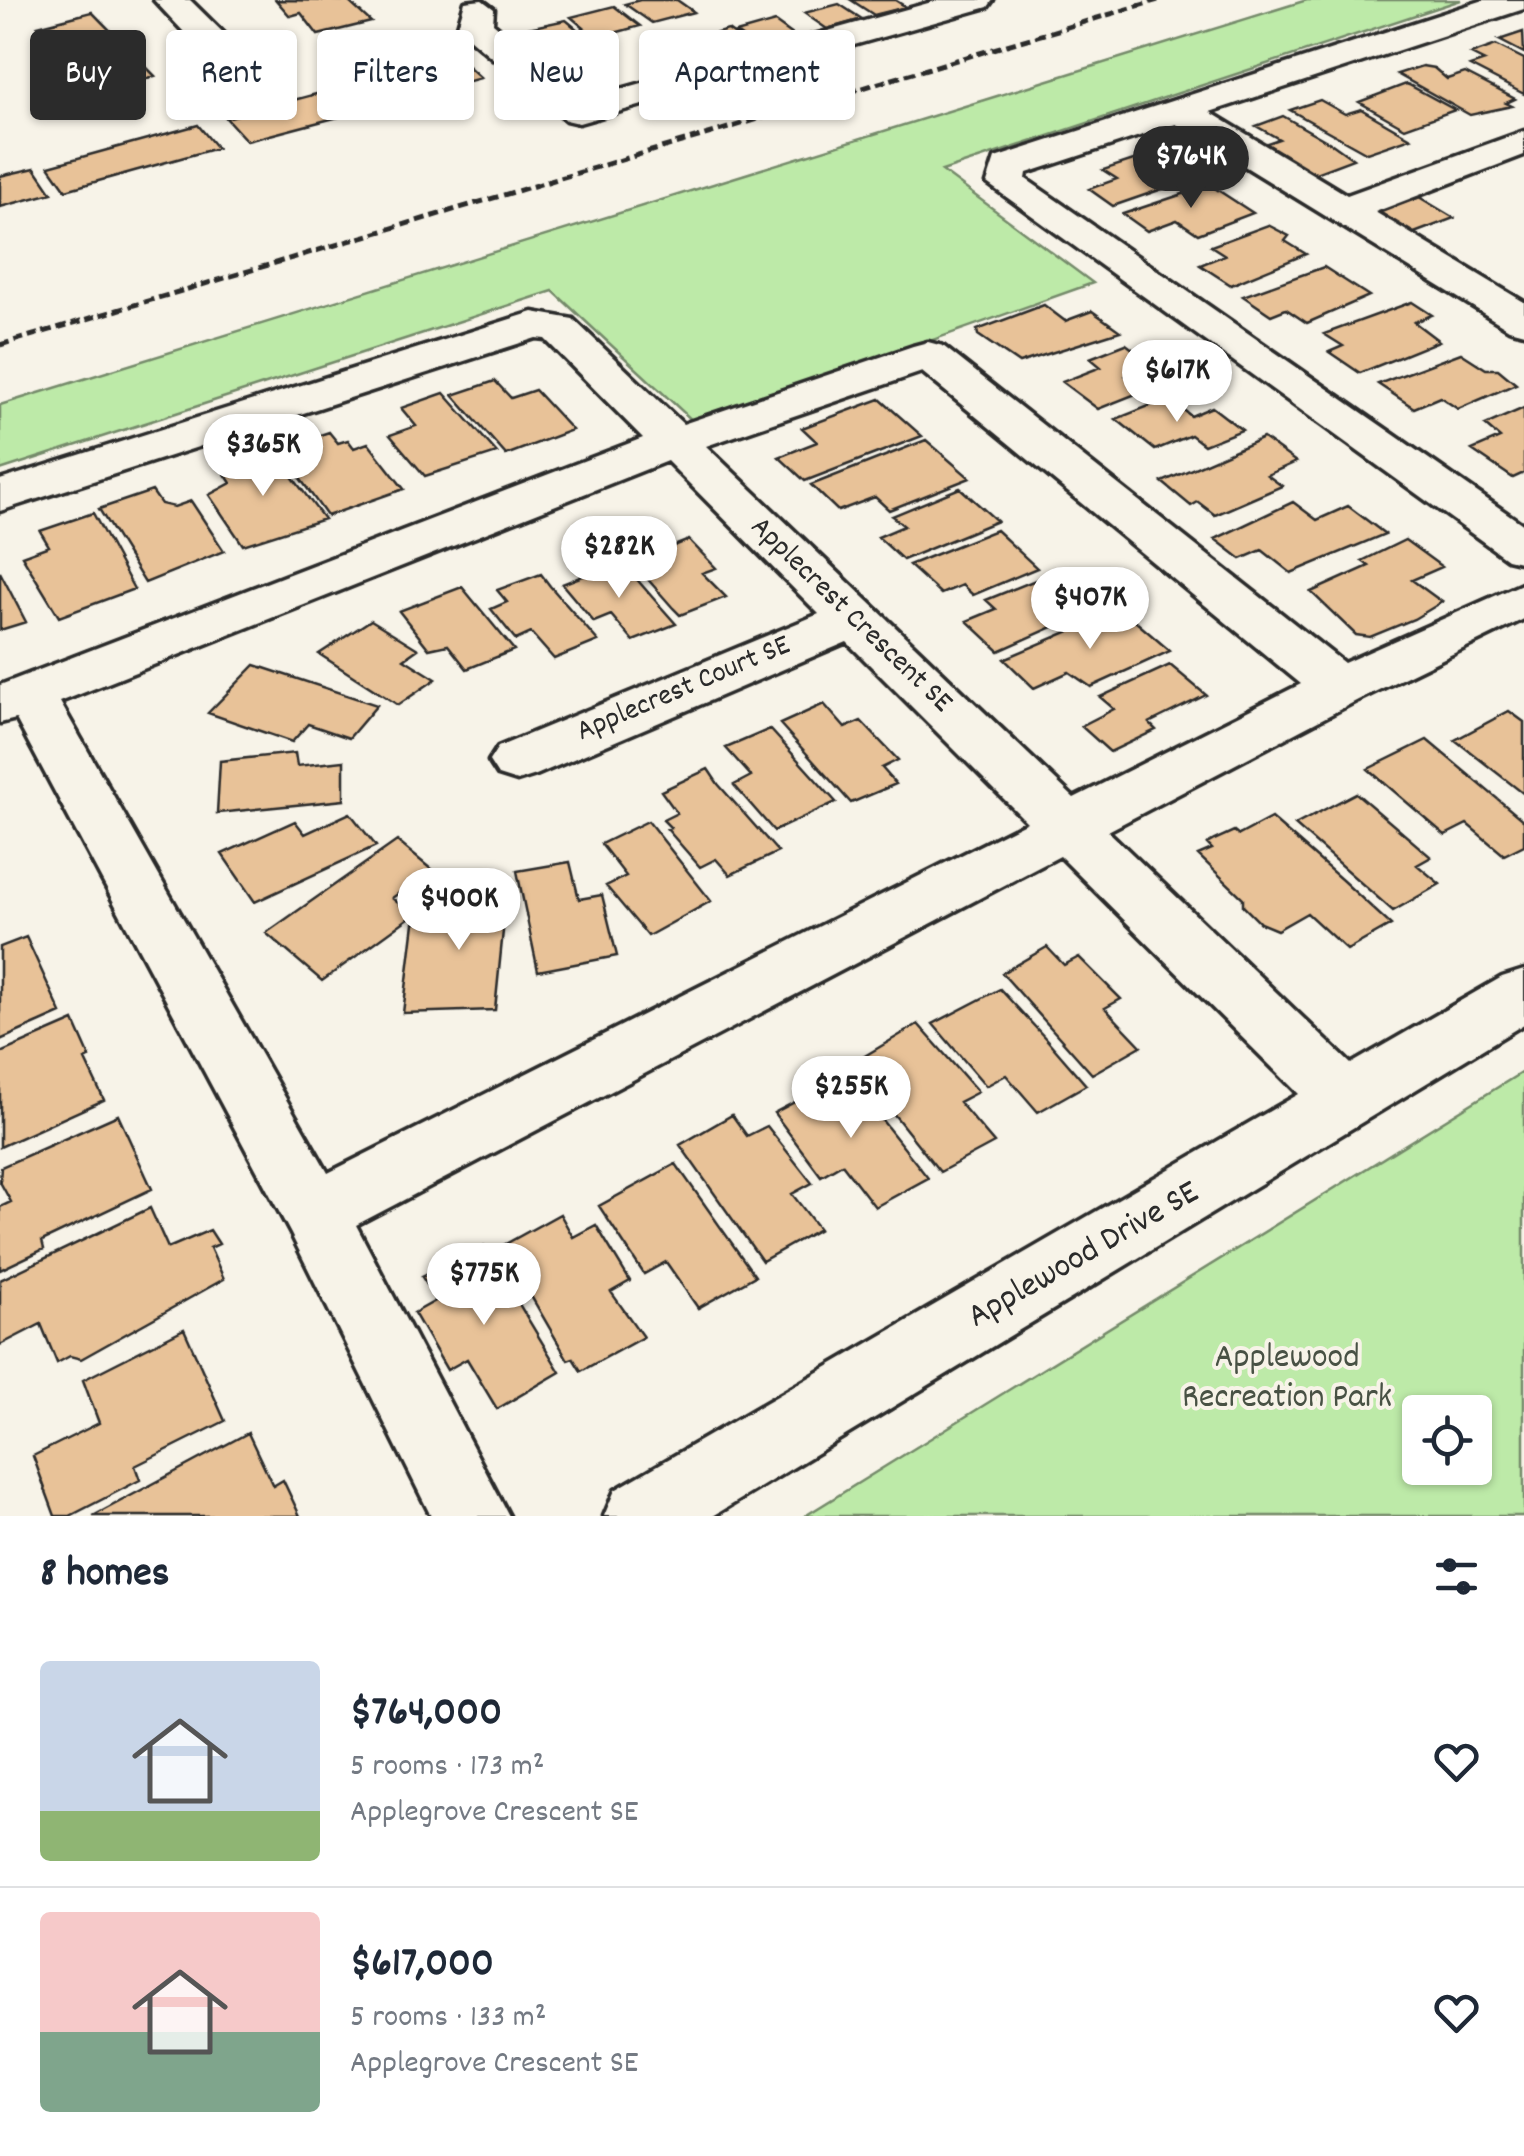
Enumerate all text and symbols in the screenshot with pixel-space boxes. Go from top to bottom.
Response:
chip: Buy [30,30,146,120]
chip: Rent [166,30,297,120]
chip: Filters [317,30,474,120]
chip: New [494,30,619,120]
chip: Apartment [639,30,855,120]
pin: $764K [1121,126,1261,211]
text: $764K [1155,135,1227,181]
pin: $617K [1107,340,1247,425]
text: $617K [1144,349,1210,395]
pin: $365K [193,414,333,499]
text: $365K [225,423,301,469]
street label: Applecrest Crescent SE [739,508,961,724]
pin: $282K [549,516,689,601]
text: $282K [583,525,655,571]
pin: $407K [1020,567,1160,652]
text: $407K [1053,576,1127,622]
street label: Applecrest Court SE [570,625,798,754]
pin: $400K [389,868,529,953]
text: $400K [419,877,499,923]
pin: $255K [781,1056,921,1141]
text: $255K [814,1065,888,1111]
street label: Applewood Drive SE [959,1169,1209,1343]
pin: $775K [414,1243,554,1328]
text: $775K [449,1252,519,1298]
park label: Applewood Recreation Park [1182,1334,1392,1424]
map controls [1402,1395,1492,1485]
button: locate [1402,1395,1492,1485]
text: 8 homes [40,1546,169,1606]
icon: filters [1429,1549,1484,1604]
text: $764,000 [350,1685,502,1745]
icon: home [120,1701,240,1821]
icon: heart [1429,1734,1484,1789]
text: 5 rooms · 173 m² [350,1745,544,1791]
text: Applegrove Crescent SE [350,1791,638,1837]
text: $617,000 [350,1936,494,1996]
icon: home [120,1952,240,2072]
icon: heart [1429,1985,1484,2040]
text: 5 rooms · 133 m² [350,1996,546,2042]
text: Applegrove Crescent SE [350,2042,638,2088]

